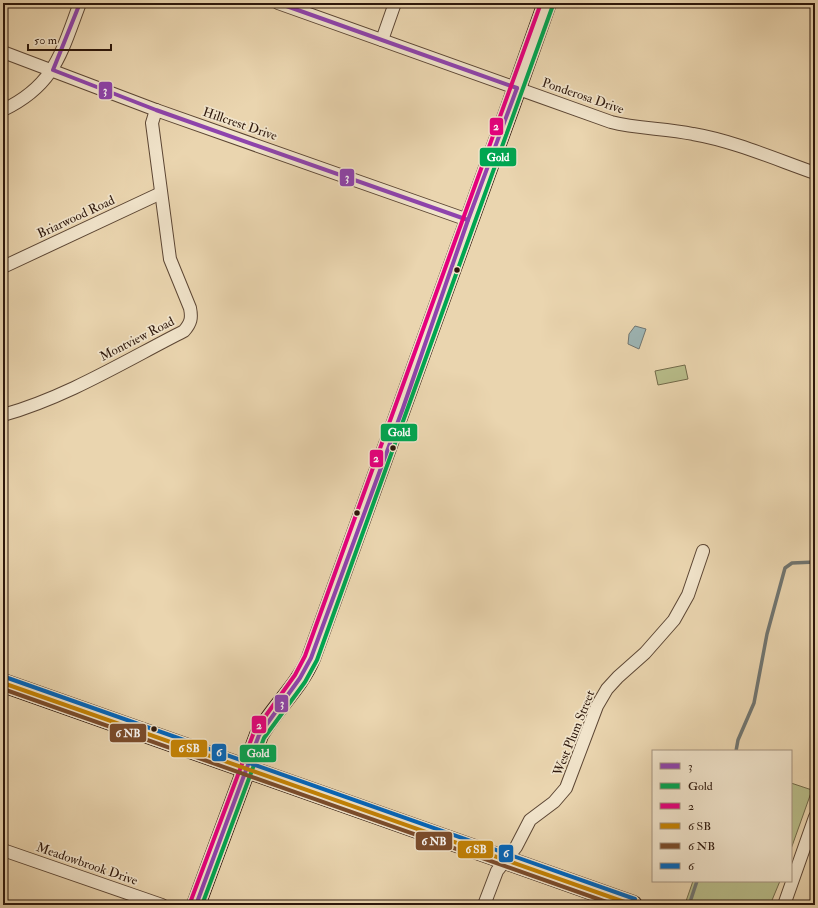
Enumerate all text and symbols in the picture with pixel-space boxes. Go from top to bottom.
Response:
scale bar [28,26,111,52]
text: 50 m [34,33,58,48]
street label: Ponderosa Drive [540,75,626,118]
line badge: 3 [98,81,113,100]
text: 3 [103,84,107,97]
street label: Hillcrest Drive [201,104,280,144]
line badge: 2 [489,117,504,136]
text: 2 [493,120,499,133]
line badge: Gold [479,147,517,167]
text: Gold [487,151,510,164]
line badge: 3 [339,168,355,187]
text: 3 [345,171,349,184]
street label: Briarwood Road [35,192,118,242]
unlabelled marker [452,265,462,275]
street label: Montview Road [97,313,178,365]
line badge: Gold [380,423,418,442]
text: Gold [388,426,411,439]
unlabelled marker [388,443,398,453]
line badge: 2 [369,449,384,468]
text: 2 [373,452,379,465]
unlabelled marker [352,508,362,518]
street label: West Plum Street [549,688,598,779]
line badge: 3 [274,694,289,713]
text: 3 [280,697,284,710]
line badge: 2 [251,715,267,734]
text: 2 [256,719,262,732]
line badge: 6 NB [109,723,147,743]
unlabelled marker [149,724,159,734]
text: 6 NB [116,727,140,740]
line badge: 6 SB [170,739,208,758]
text: 6 SB [178,742,200,755]
line badge: 6 [211,743,227,762]
line badge: Gold [239,744,277,763]
text: 6 [216,746,223,759]
text: Gold [247,747,270,760]
legend [652,750,792,882]
text: 3 [688,759,693,774]
text: Gold [688,779,713,794]
text: 2 [688,799,694,814]
text: 6 SB [688,819,711,834]
line badge: 6 NB [415,831,453,851]
text: 6 NB [422,835,446,848]
street label: Meadowbrook Drive [34,839,140,889]
text: 6 NB [688,839,715,854]
line badge: 6 SB [457,840,494,859]
text: 6 SB [465,843,487,856]
line badge: 6 [498,844,514,863]
text: 6 [503,847,510,860]
text: 6 [688,859,695,874]

